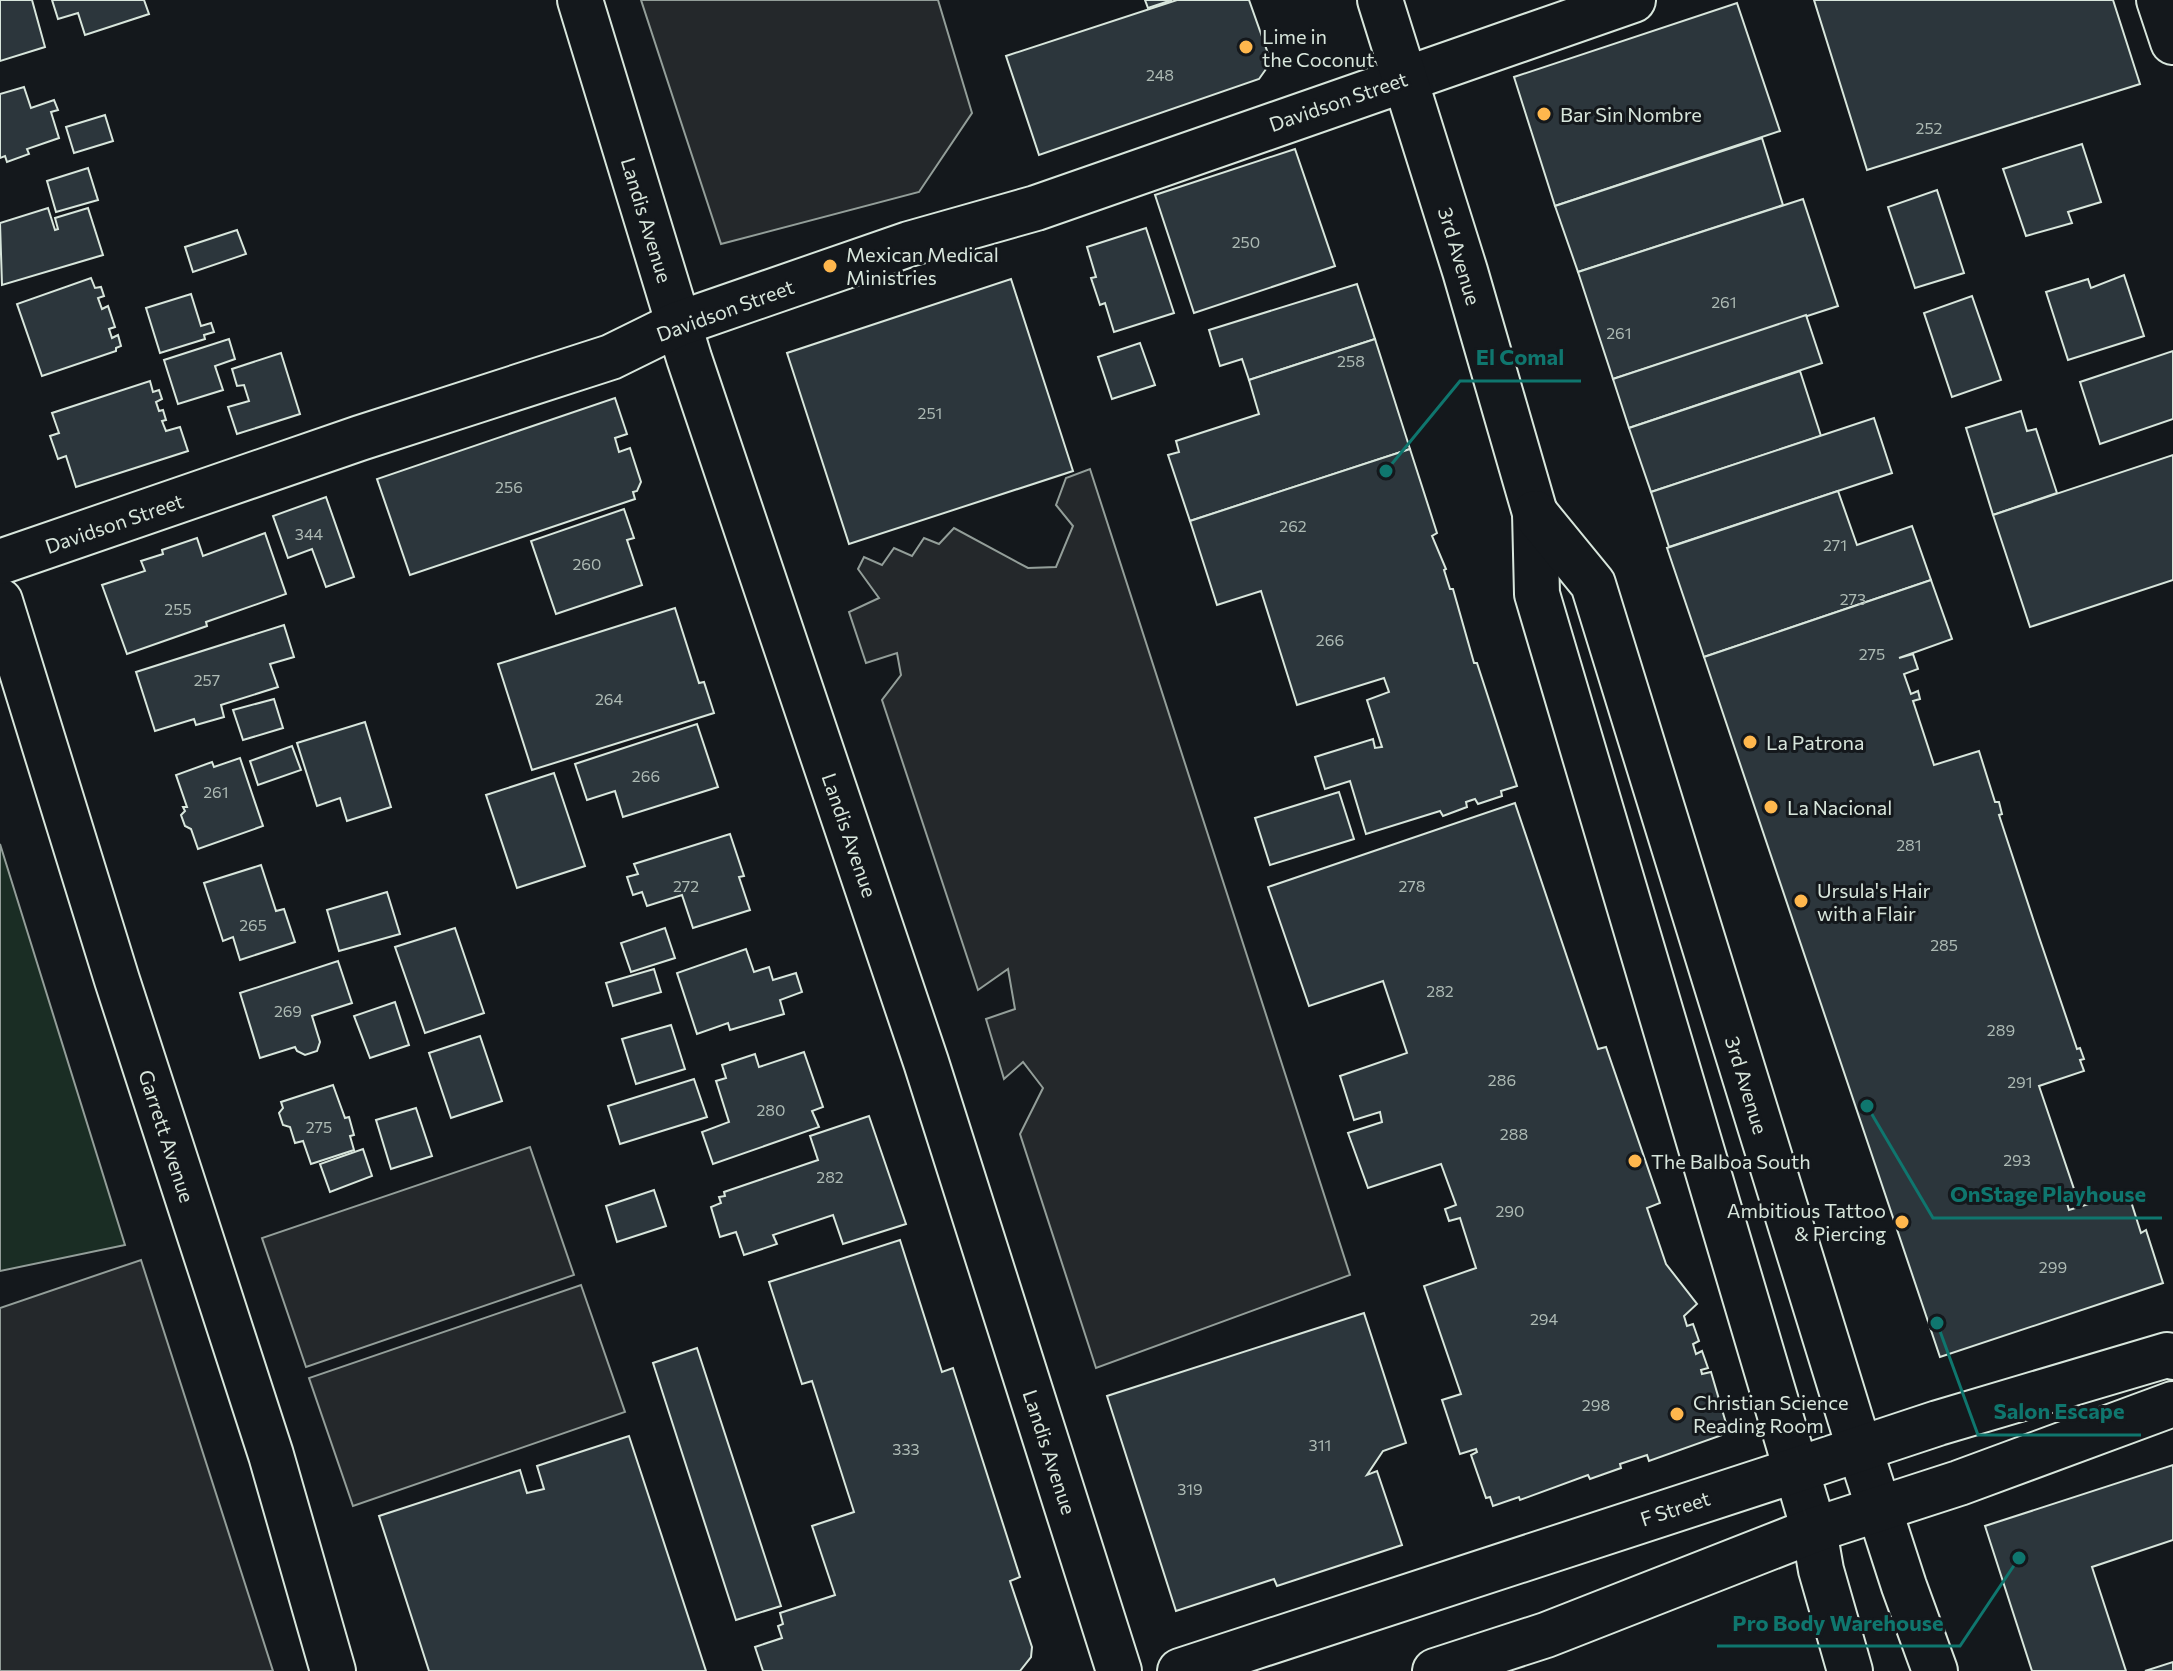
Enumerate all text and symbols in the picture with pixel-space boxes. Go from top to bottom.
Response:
place label: Lime in the Coconut [1262,24,1374,71]
marker: Lime in the Coconut [1237,38,1255,56]
house number: 248 [1146,65,1174,84]
street label: Davidson Street [1266,66,1410,136]
place label: Bar Sin Nombre [1560,102,1702,126]
marker: Bar Sin Nombre [1535,105,1553,123]
house number: 252 [1916,118,1943,137]
street label: Landis Avenue [617,154,677,286]
street label: 3rd Avenue [1434,204,1486,308]
house number: 250 [1232,232,1260,251]
place label: Mexican Medical Ministries [846,242,999,289]
marker: Mexican Medical Ministries [821,257,839,275]
street label: Davidson Street [653,274,797,346]
house number: 261 [1711,292,1737,311]
house number: 261 [1606,323,1632,342]
callout: El Comal [1460,335,1581,381]
text: El Comal [1476,343,1564,370]
house number: 258 [1337,351,1365,370]
house number: 251 [918,403,942,422]
house number: 256 [495,477,523,496]
street label: Davidson Street [42,488,186,558]
house number: 262 [1279,516,1307,535]
house number: 344 [295,524,324,543]
house number: 271 [1823,535,1847,554]
house number: 260 [573,554,601,573]
house number: 273 [1840,589,1866,608]
house number: 255 [164,599,192,618]
house number: 266 [1316,630,1344,649]
house number: 275 [1859,644,1885,663]
house number: 257 [194,670,220,689]
house number: 264 [595,689,623,708]
place label: La Patrona [1766,730,1864,754]
marker: La Patrona [1741,733,1759,751]
house number: 266 [632,766,660,785]
street label: Landis Avenue [818,770,882,900]
house number: 261 [203,782,229,801]
place label: La Nacional [1787,795,1892,819]
marker: La Nacional [1762,798,1780,816]
house number: 281 [1896,835,1922,854]
house number: 272 [673,876,699,895]
house number: 278 [1399,876,1425,895]
place label: Ursula's Hair with a Flair [1817,878,1931,925]
marker: Ursula's Hair with a Flair [1792,892,1810,910]
house number: 265 [239,915,267,934]
house number: 285 [1930,935,1958,954]
house number: 282 [1426,981,1454,1000]
house number: 269 [274,1001,302,1020]
house number: 289 [1987,1020,2015,1039]
street label: 3rd Avenue [1721,1033,1773,1137]
street label: Garrett Avenue [134,1067,200,1205]
house number: 286 [1488,1070,1516,1089]
house number: 291 [2007,1072,2033,1091]
house number: 280 [757,1100,785,1119]
house number: 275 [306,1117,332,1136]
house number: 288 [1500,1124,1528,1143]
place label: The Balboa South [1651,1149,1811,1173]
house number: 293 [2003,1150,2031,1169]
marker: The Balboa South [1626,1152,1644,1170]
house number: 282 [816,1167,844,1186]
callout: OnStage Playhouse [1933,1172,2162,1218]
text: OnStage Playhouse [1950,1180,2146,1207]
place label: Ambitious Tattoo & Piercing [1727,1198,1886,1245]
house number: 290 [1496,1201,1524,1220]
marker: Ambitious Tattoo & Piercing [1893,1213,1911,1231]
house number: 299 [2039,1257,2067,1276]
house number: 294 [1530,1309,1558,1328]
street label: Landis Avenue [1019,1387,1081,1517]
callout: Salon Escape [1978,1389,2141,1435]
place label: Christian Science Reading Room [1693,1390,1849,1437]
house number: 298 [1582,1395,1610,1414]
text: Salon Escape [1994,1397,2124,1424]
marker: Christian Science Reading Room [1668,1405,1686,1423]
house number: 311 [1309,1435,1331,1454]
house number: 333 [892,1439,920,1458]
house number: 319 [1177,1479,1203,1498]
street label: F Street [1637,1485,1713,1531]
callout: Pro Body Warehouse [1717,1600,1960,1646]
text: Pro Body Warehouse [1732,1609,1944,1636]

